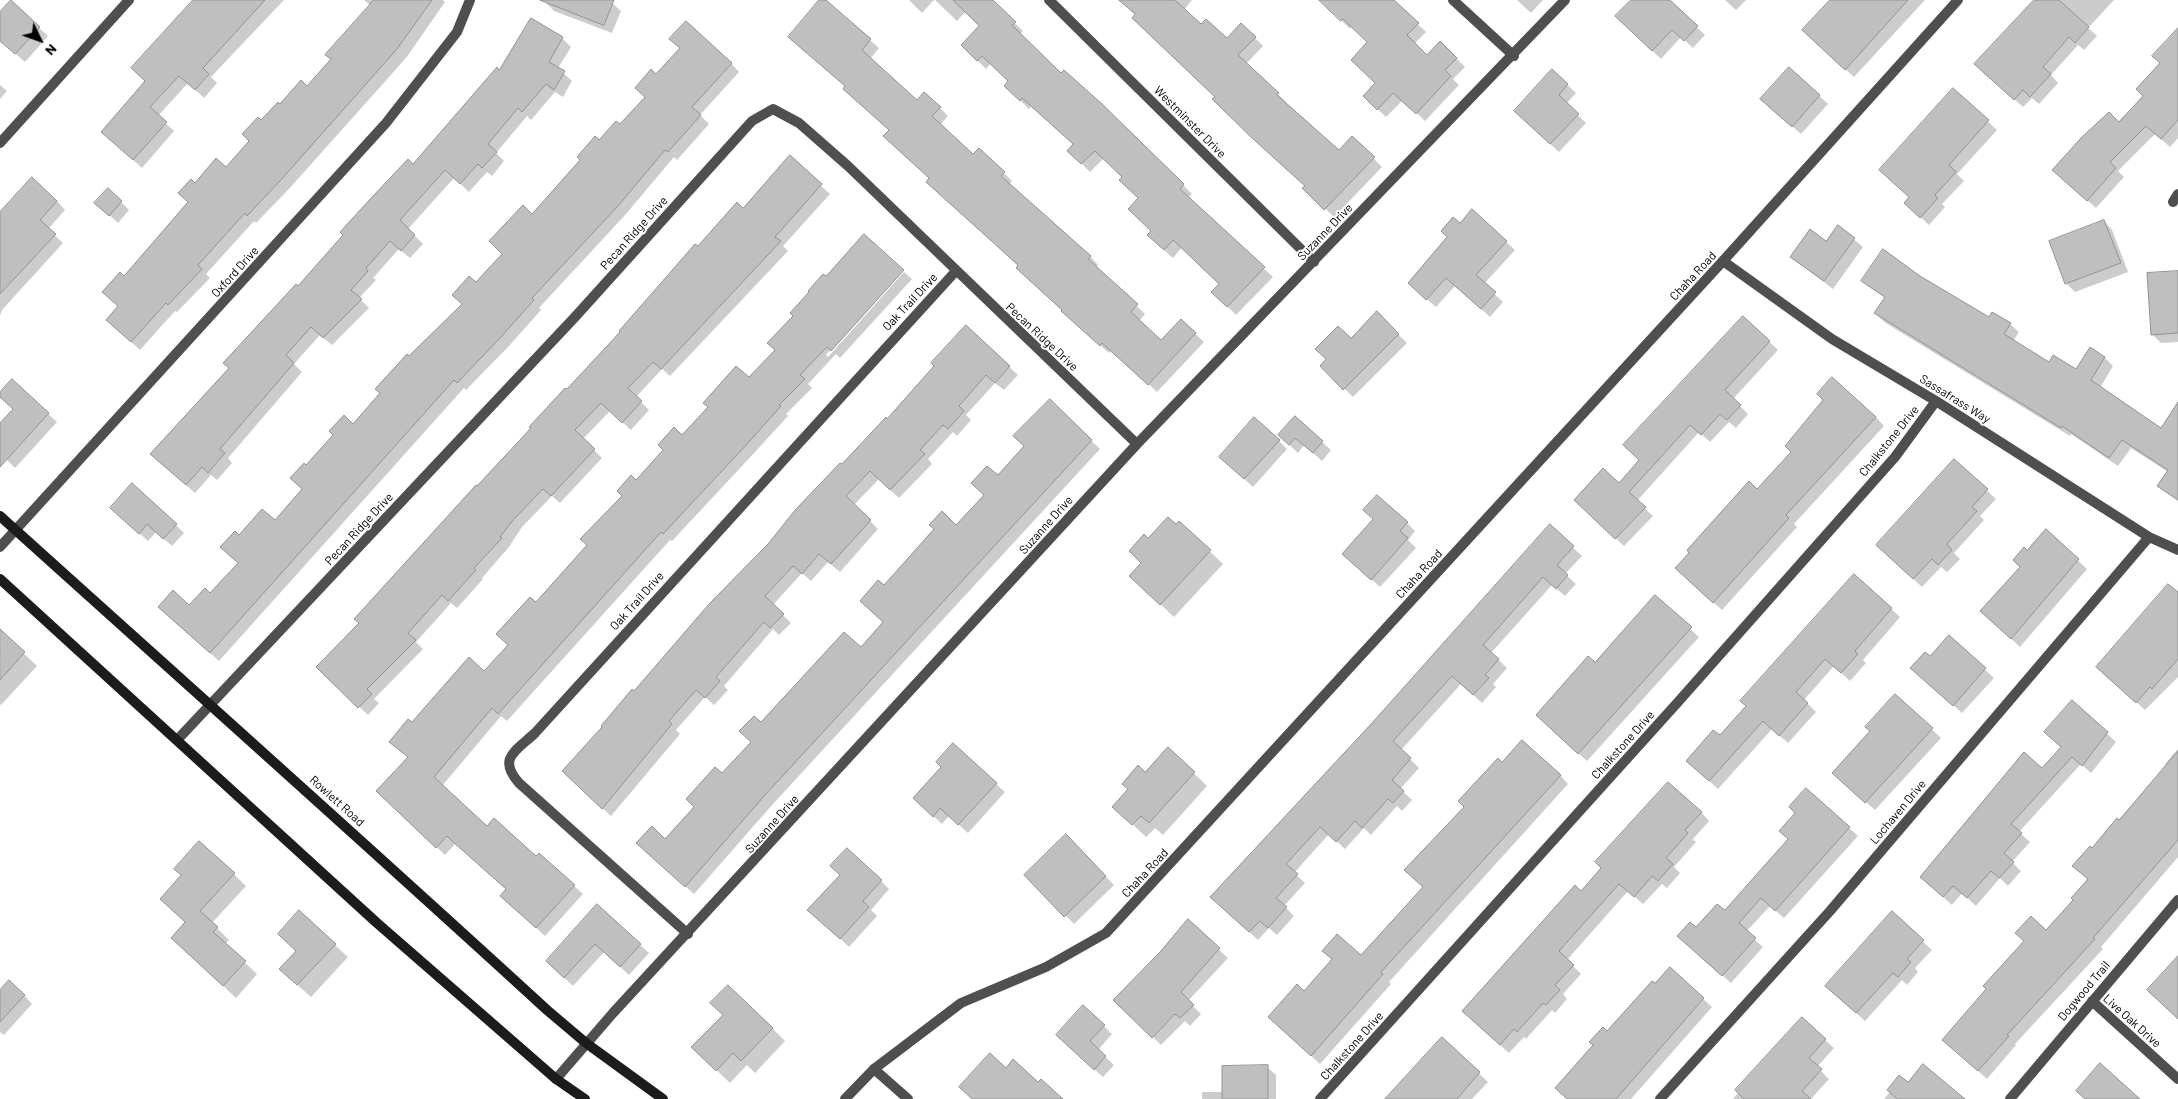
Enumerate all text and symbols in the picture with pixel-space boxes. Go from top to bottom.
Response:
north arrow [15,15,65,65]
text: N [42,41,61,60]
street label: Westminster Drive [1151,83,1229,161]
street label: Pecan Ridge Drive [597,193,671,273]
street label: Suzanne Drive [1294,201,1356,263]
street label: Oxford Drive [208,244,262,300]
street label: Chaha Road [1667,249,1719,303]
street label: Oak Trail Drive [880,270,940,334]
street label: Pecan Ridge Drive [1003,300,1081,374]
street label: Sassafrass Way [1917,372,1993,426]
street label: Chalkstone Drive [1856,403,1922,479]
street label: Pecan Ridge Drive [322,490,396,568]
street label: Suzanne Drive [1016,493,1076,557]
street label: Chaha Road [1393,547,1445,601]
street label: Oak Trail Drive [607,569,667,633]
street label: Chalkstone Drive [1589,708,1657,782]
street label: Rowlett Road [307,773,367,829]
street label: Lochaven Drive [1867,777,1929,847]
street label: Suzanne Drive [742,792,802,856]
street label: Chaha Road [1119,846,1171,900]
street label: Dogwood Trail [2055,958,2113,1024]
street label: Live Oak Drive [2100,991,2164,1051]
street label: Chalkstone Drive [1318,1009,1386,1083]

